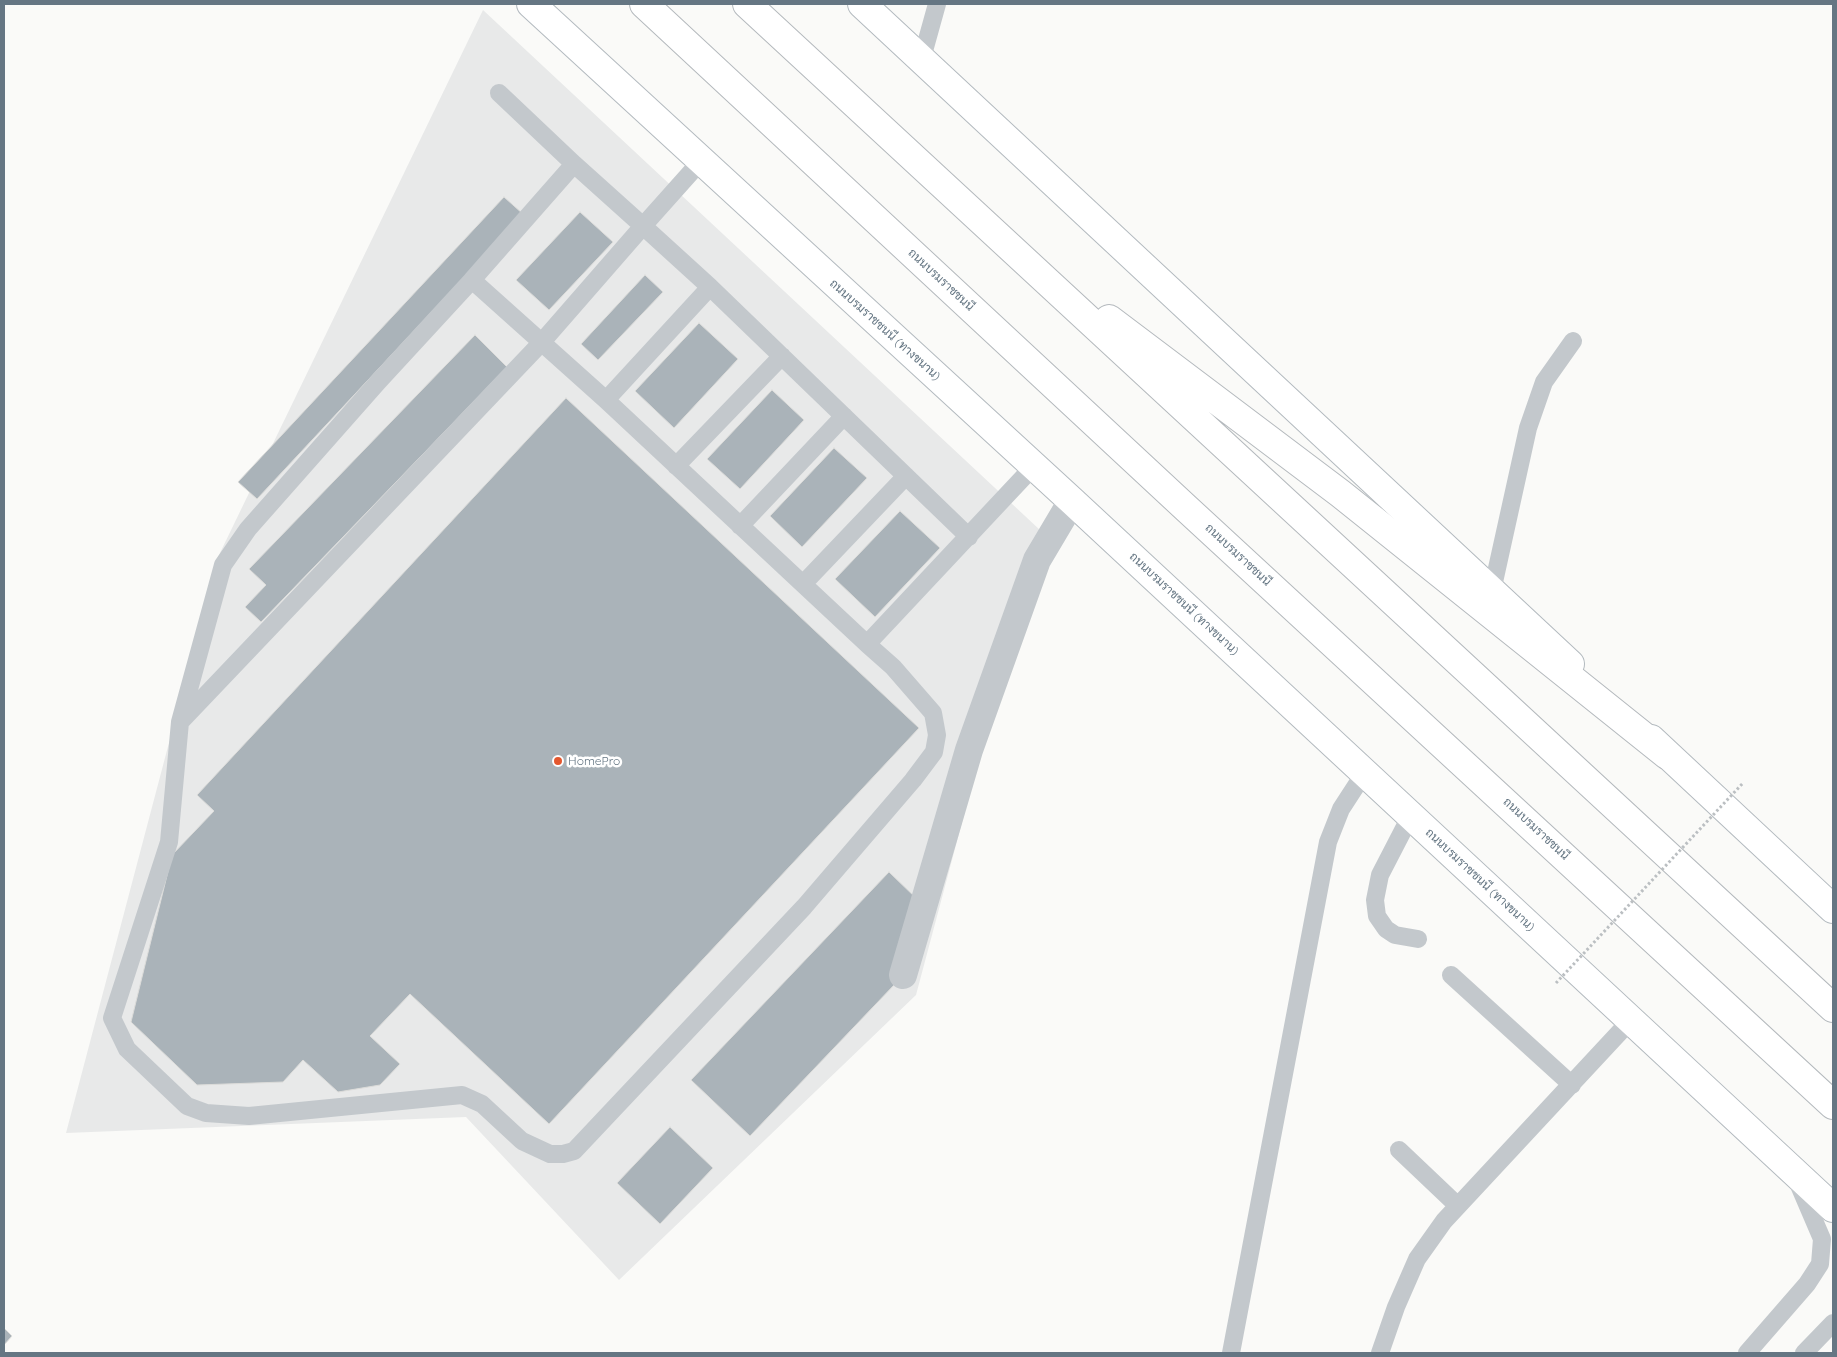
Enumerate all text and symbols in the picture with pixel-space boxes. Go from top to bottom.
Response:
street label: ถนนบรมราชชนนี [905,246,977,314]
street label: ถนนบรมราชชนนี (ทางขนาน) [827,276,943,384]
street label: ถนนบรมราชชนนี [1202,521,1274,589]
street label: ถนนบรมราชชนนี (ทางขนาน) [1126,550,1242,658]
place label: HomePro [568,754,620,768]
marker: HomePro [552,755,564,767]
street label: ถนนบรมราชชนนี [1500,795,1572,863]
street label: ถนนบรมราชชนนี (ทางขนาน) [1422,826,1538,934]

